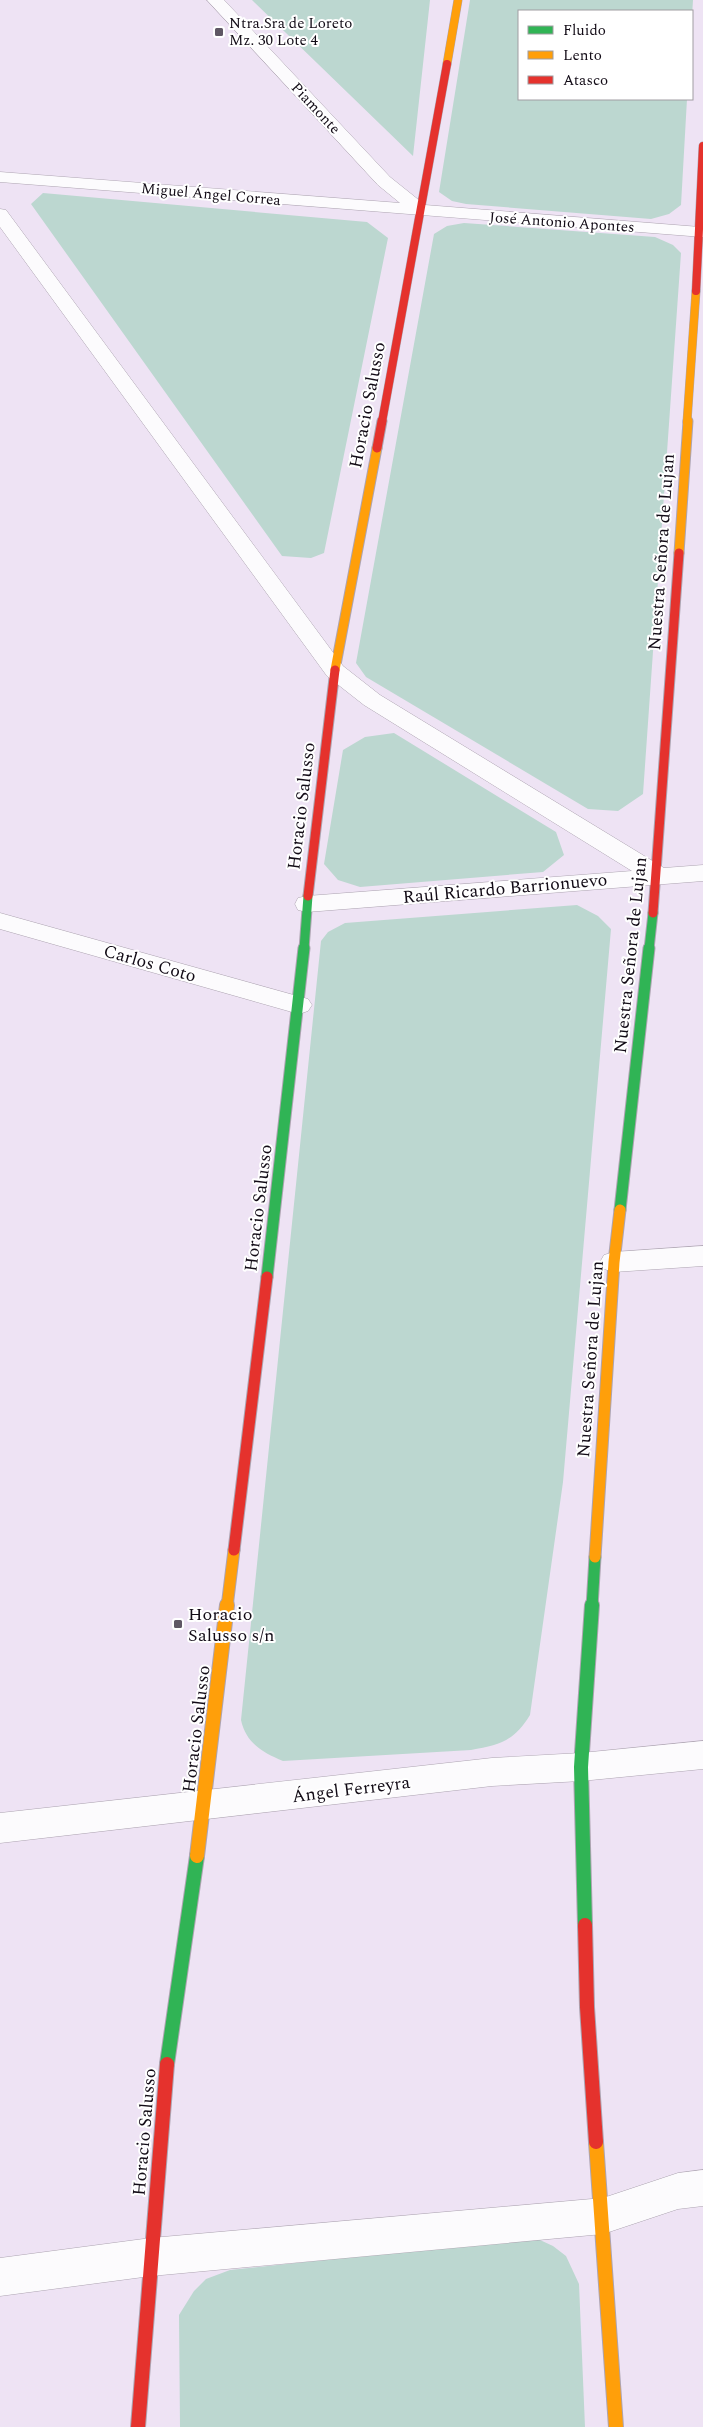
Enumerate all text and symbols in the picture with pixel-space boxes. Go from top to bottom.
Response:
legend [518,10,693,100]
place label: Ntra.Sra de Loreto Mz. 30 Lote 4 [229,12,352,52]
text: Fluido [563,19,606,42]
marker: Ntra.Sra de Loreto Mz. 30 Lote 4 [213,26,225,38]
text: Lento [563,44,602,67]
text: Atasco [563,69,608,92]
street label: Piamonte [285,77,346,140]
street label: Miguel Ángel Correa [140,177,282,212]
street label: José Antonio Apontes [489,206,635,239]
street label: Horacio Salusso [342,340,393,471]
street label: Nuestra Señora de Lujan [641,453,682,651]
street label: Horacio Salusso [280,741,323,871]
street label: Nuestra Señora de Lujan [607,856,654,1054]
street label: Raúl Ricardo Barrionuevo [402,866,608,911]
street label: Carlos Coto [100,937,199,990]
street label: Horacio Salusso [237,1143,280,1273]
street label: Nuestra Señora de Lujan [570,1260,611,1458]
place label: Horacio Salusso s/n [188,1601,274,1649]
marker: Horacio Salusso s/n [172,1618,184,1630]
street label: Horacio Salusso [175,1664,218,1794]
street label: Ángel Ferreyra [290,1769,412,1810]
street label: Horacio Salusso [125,2067,164,2197]

